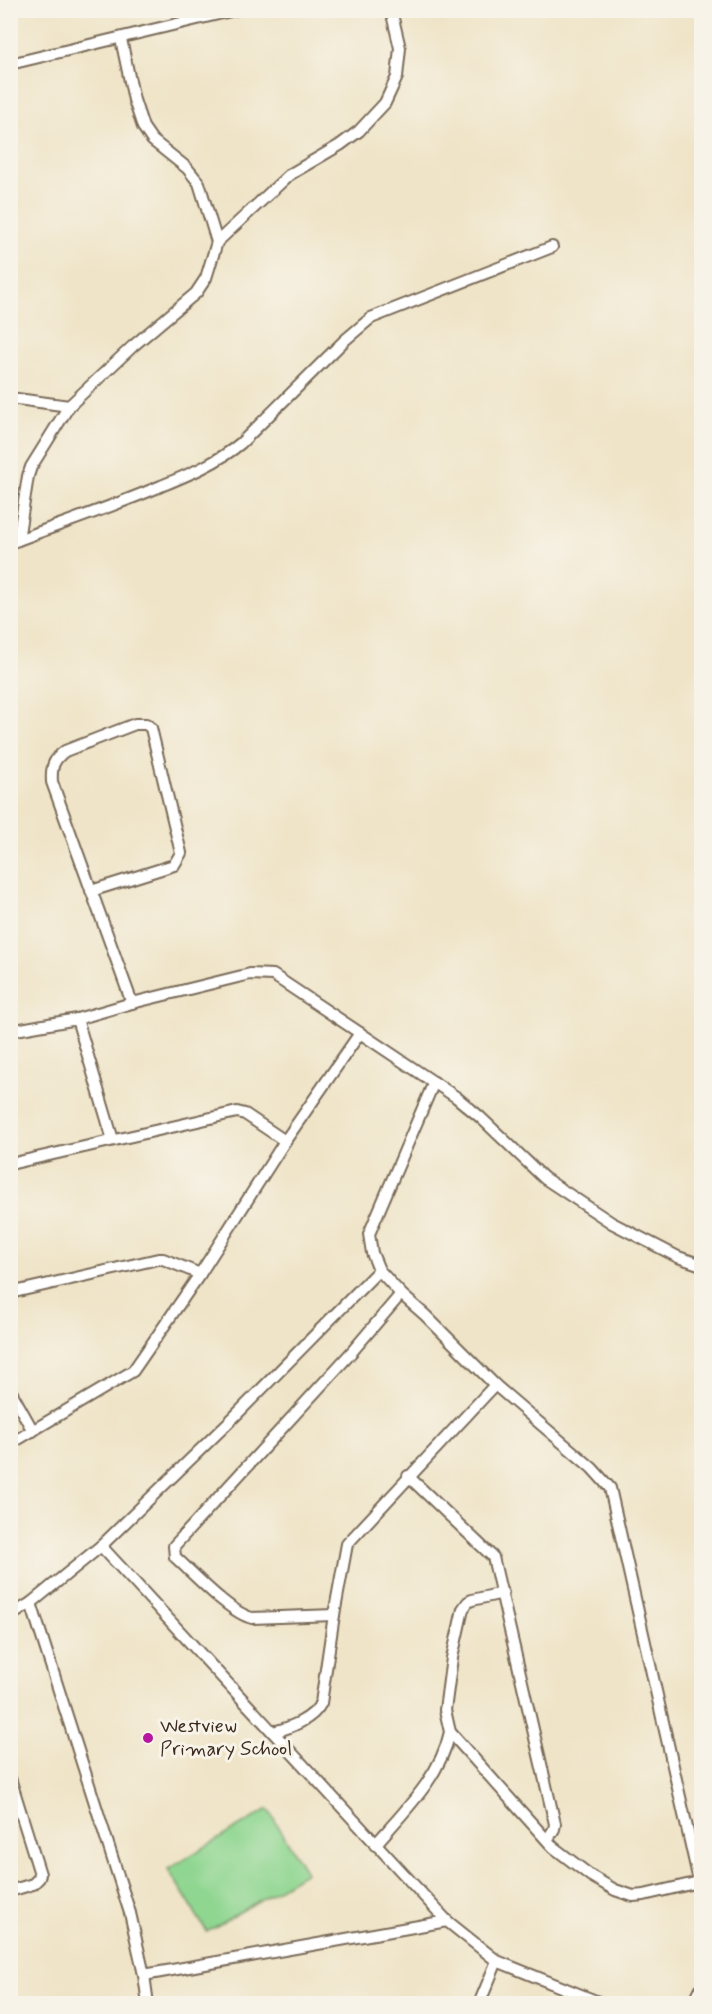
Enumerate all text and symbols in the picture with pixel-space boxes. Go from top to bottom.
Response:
place label: Westview Primary School [160,1713,292,1763]
marker: Westview Primary School [141,1731,155,1745]

